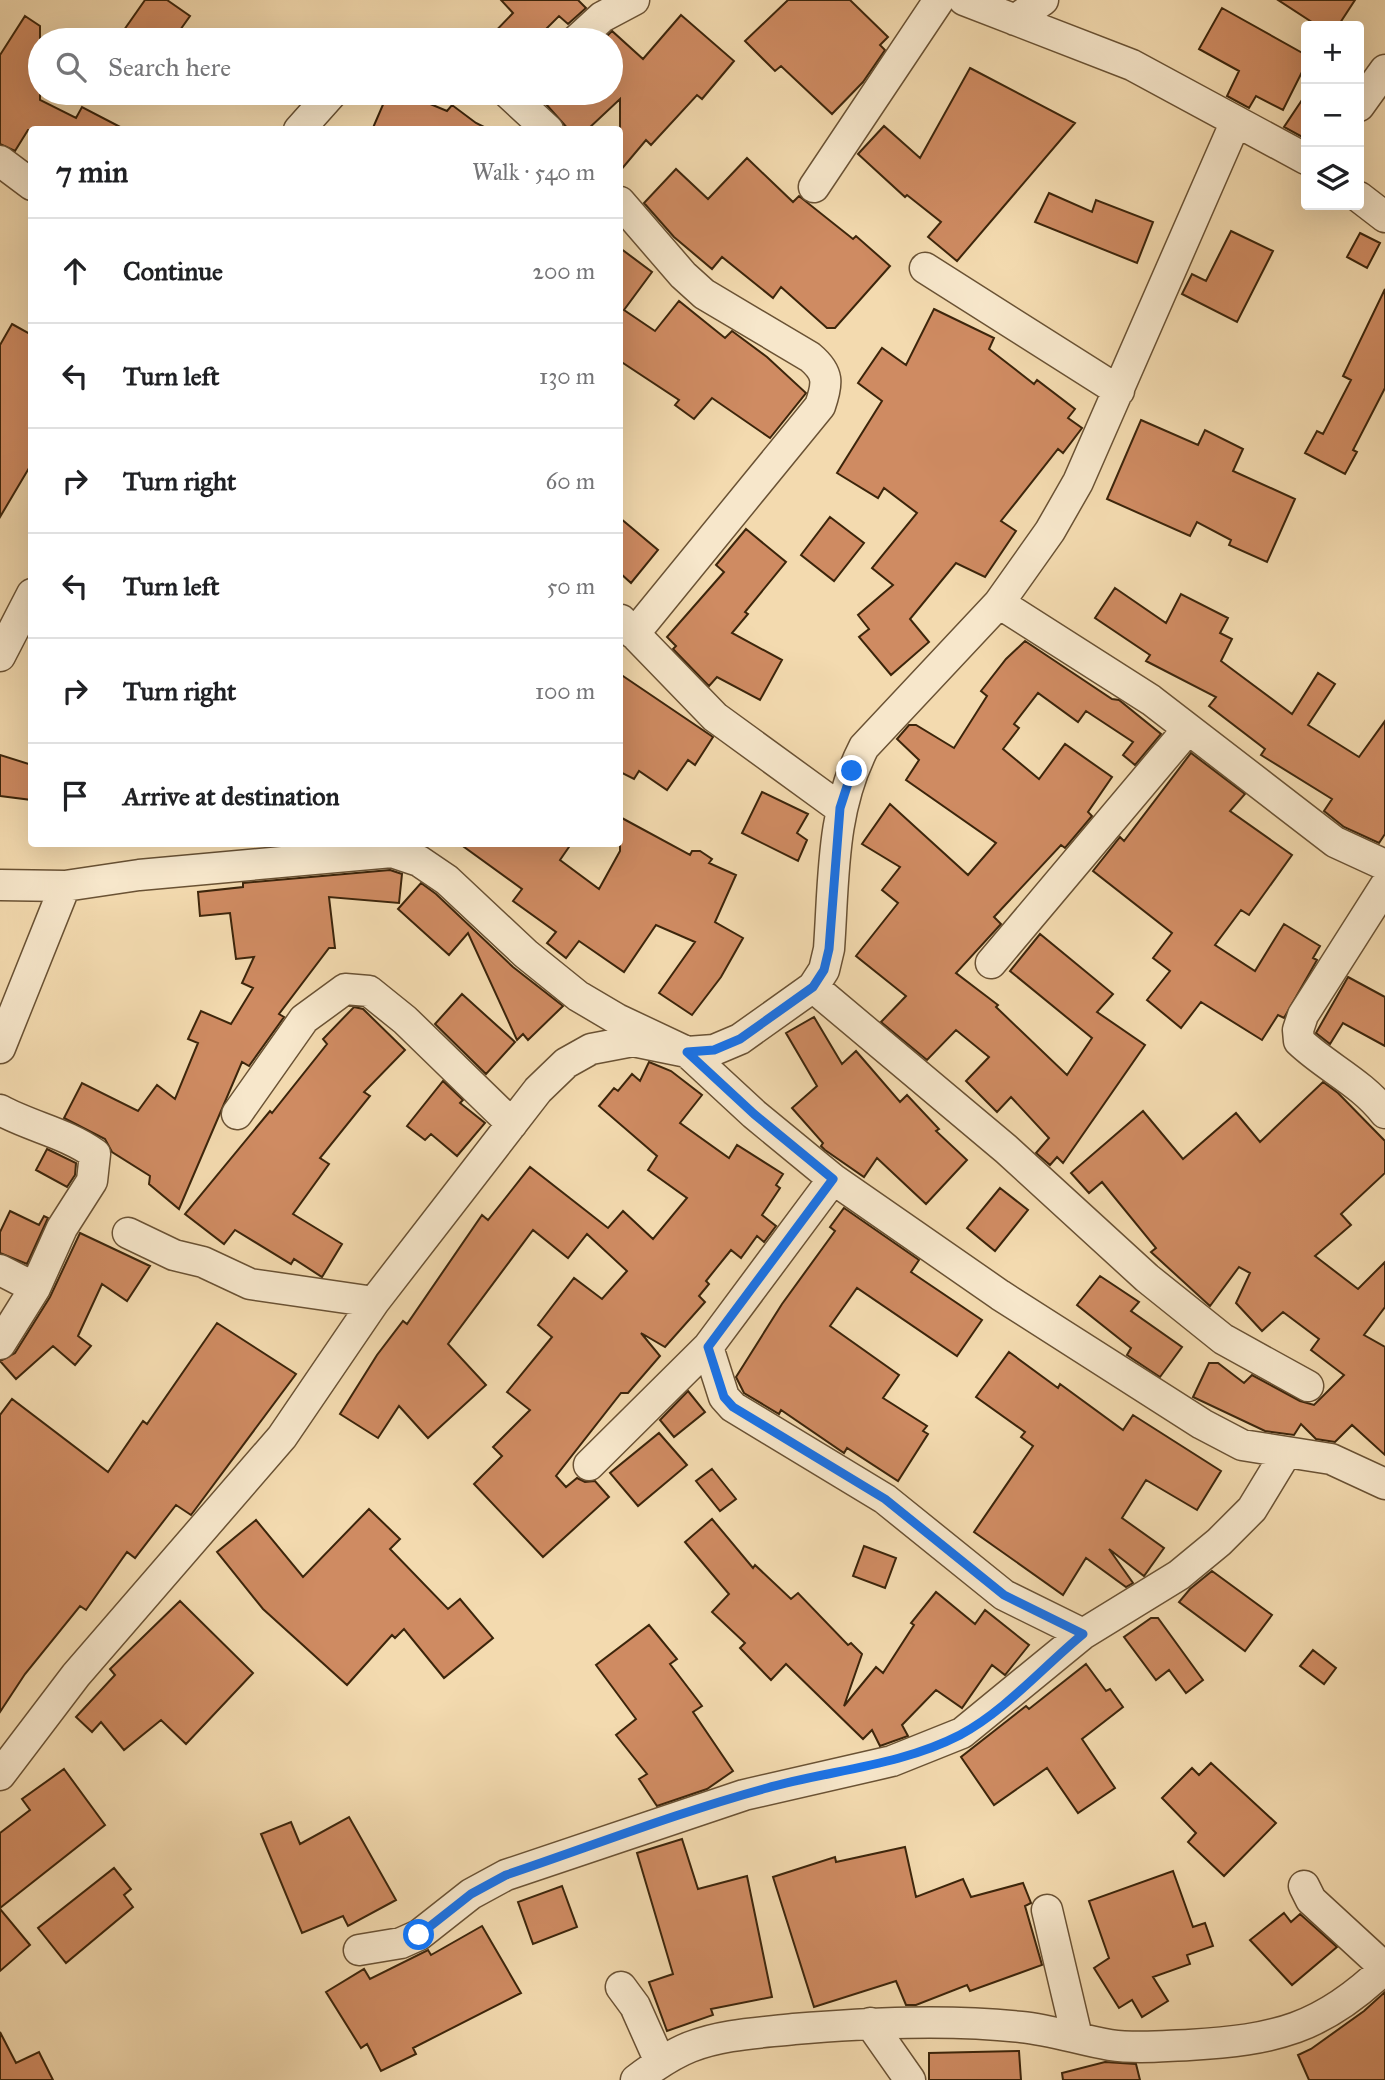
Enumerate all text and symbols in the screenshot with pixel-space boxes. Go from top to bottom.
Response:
map controls [1301,21,1364,210]
button: + [1301,21,1364,84]
search box [28,28,623,105]
icon: search [52,48,90,86]
text: Search here [108,51,231,83]
button: − [1301,84,1364,147]
button: layers [1301,147,1364,210]
text: 7 min [56,154,128,190]
text: Walk · 540 m [472,158,595,186]
icon: ahead [56,252,94,290]
text: Continue [123,255,223,287]
text: 200 m [533,257,595,285]
icon: left [56,357,94,395]
text: Turn left [123,360,219,392]
text: 130 m [539,362,595,390]
icon: right [56,462,94,500]
text: Turn right [123,465,236,497]
text: 60 m [546,467,595,495]
icon: left [56,567,94,605]
text: Turn left [123,570,219,602]
text: 50 m [547,572,595,600]
icon: right [56,672,94,710]
text: Turn right [123,675,236,707]
text: 100 m [535,677,595,705]
route end [836,755,867,786]
icon: arrive [56,777,94,815]
text: Arrive at destination [123,780,340,812]
route start [403,1919,434,1950]

